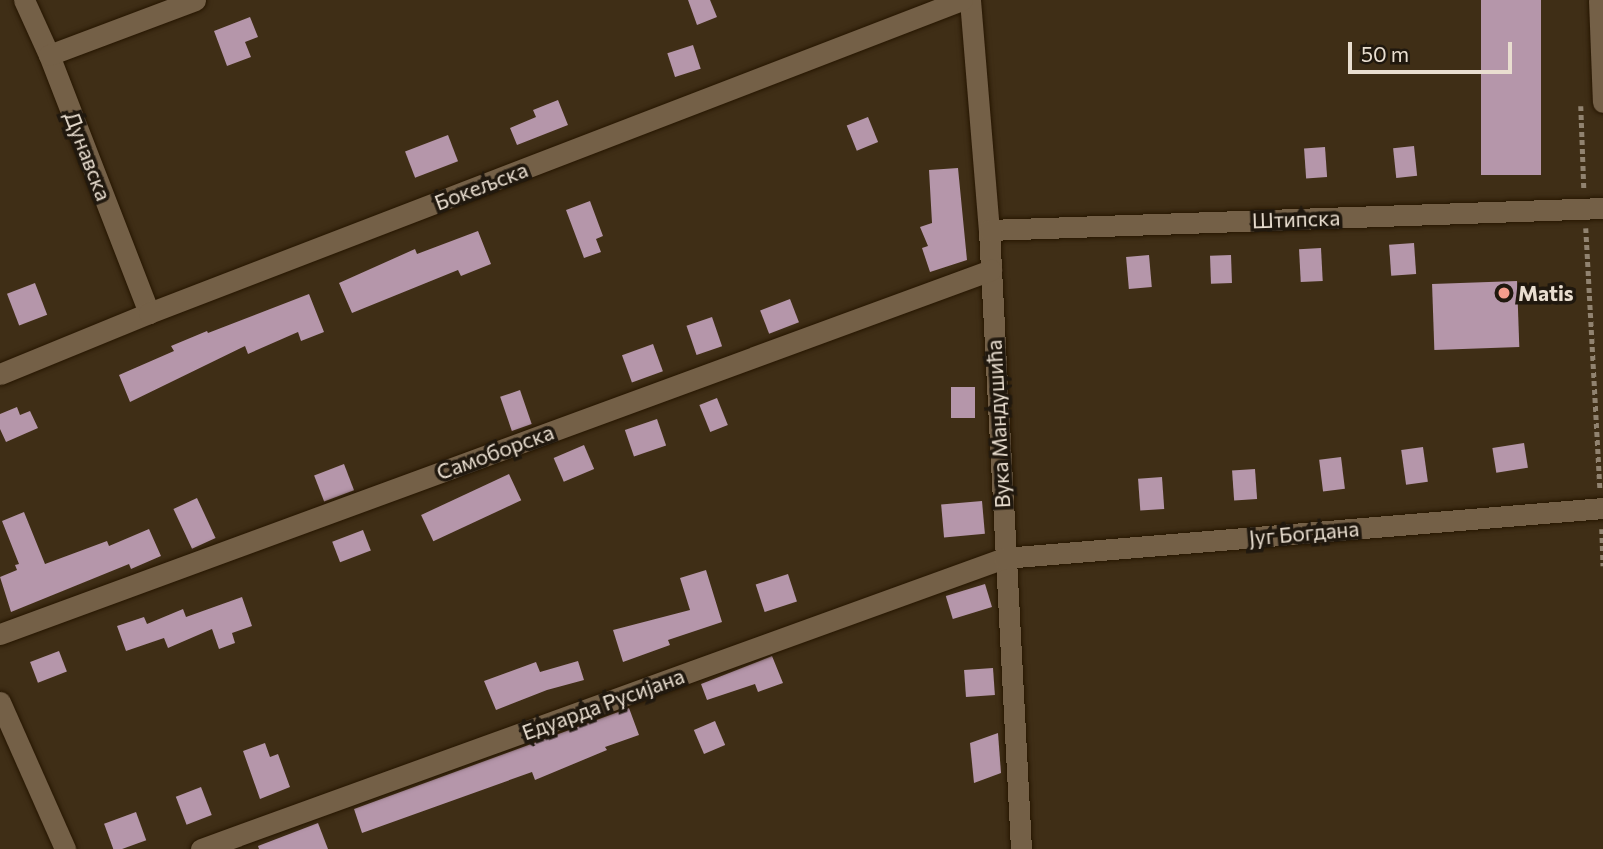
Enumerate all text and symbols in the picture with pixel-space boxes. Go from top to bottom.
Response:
scale bar [1351,28,1516,72]
text: 50 m [1361,41,1409,66]
street label: Дунавска [59,108,117,204]
street label: Бокељска [431,157,531,215]
street label: Штипска [1251,205,1341,233]
place label: Matis [1518,280,1574,306]
marker: Matis [1496,285,1512,301]
street label: Вука Мандушића [981,339,1015,509]
street label: Самоборска [433,419,557,485]
street label: Југ Богдана [1248,516,1360,550]
street label: Едуарда Русијана [518,663,688,745]

